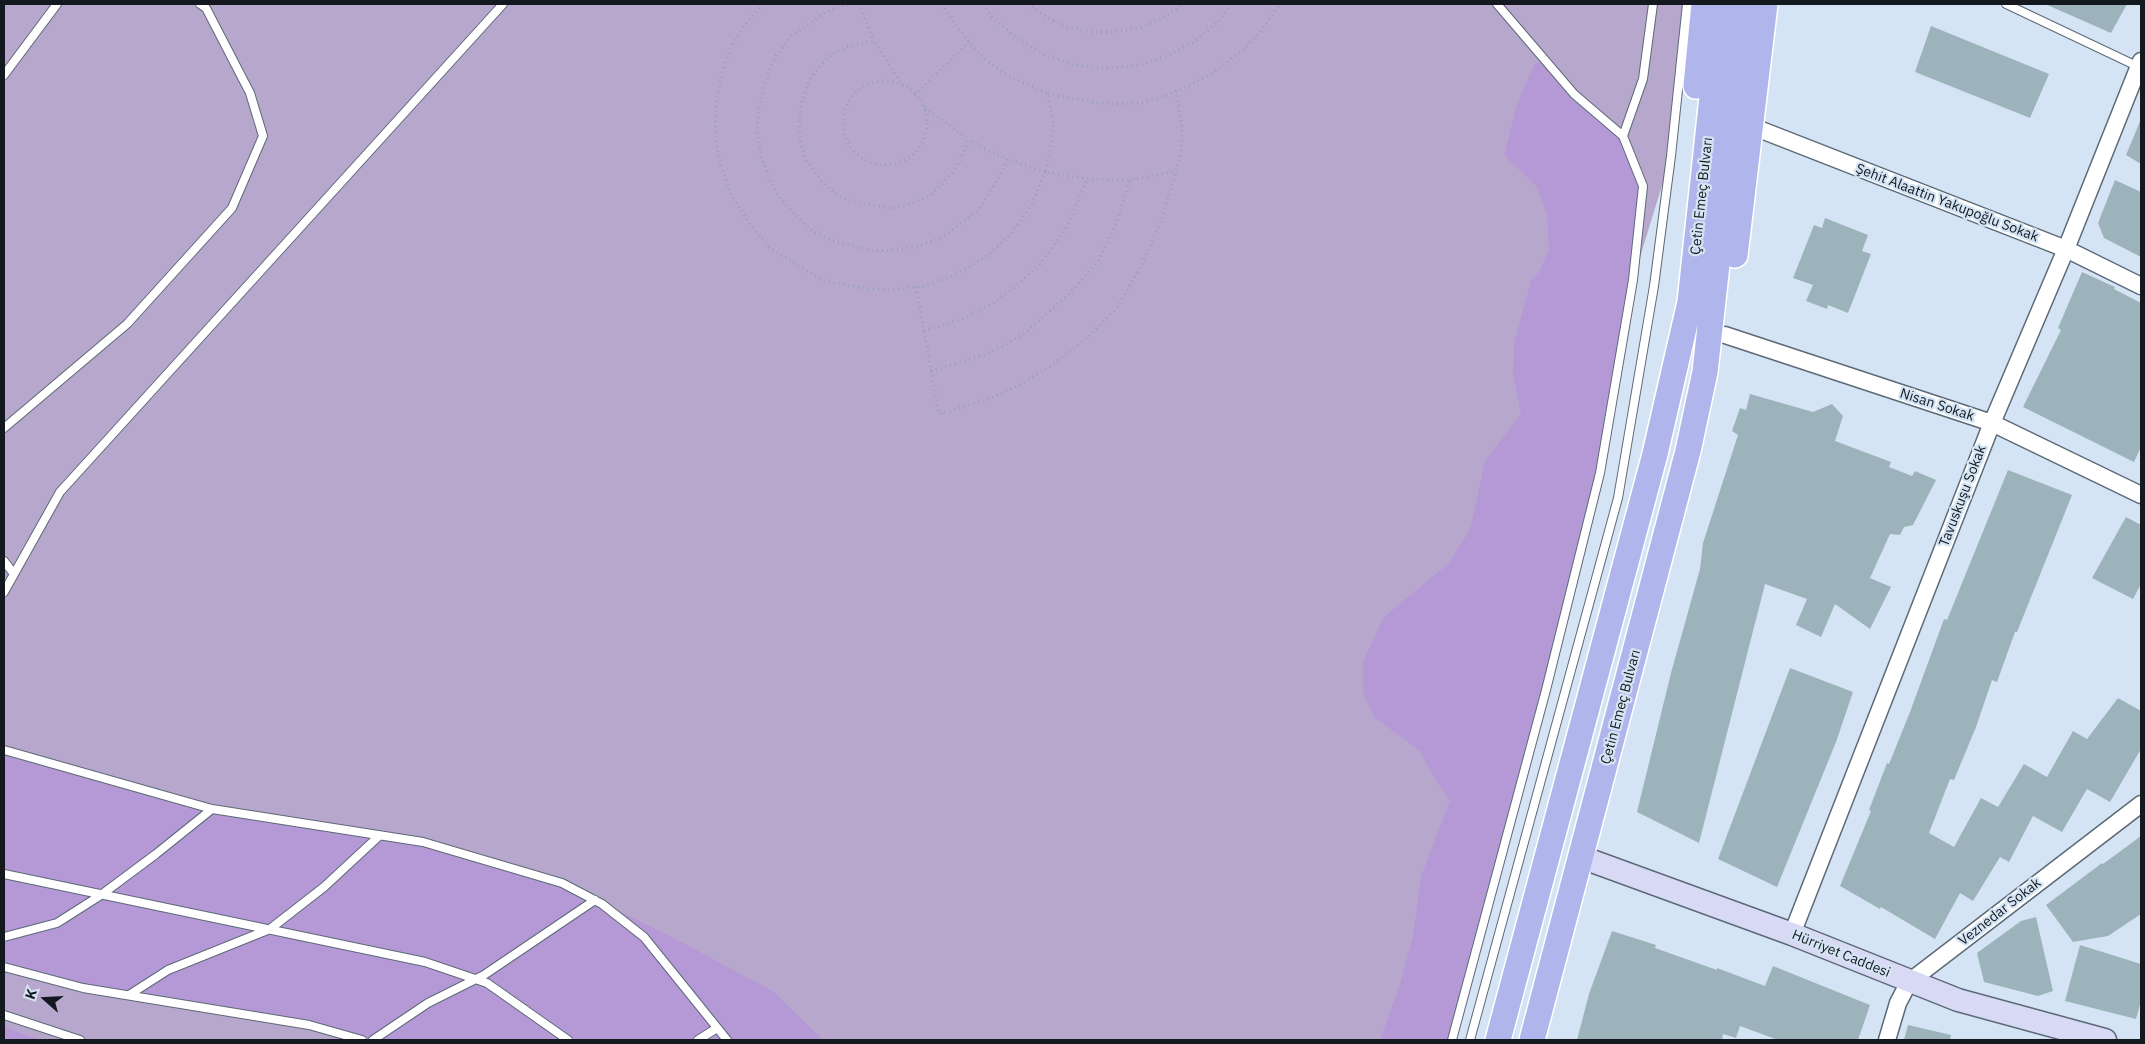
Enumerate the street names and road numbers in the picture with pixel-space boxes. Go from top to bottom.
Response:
street label: Çetin Emeç Bulvarı [1687,136,1717,256]
street label: Şehit Alaattin Yakupoğlu Sokak [1853,160,2041,246]
street label: Nisan Sokak [1898,385,1976,425]
street label: Tavuskuşu Sokak [1936,443,1990,549]
street label: Çetin Emeç Bulvarı [1598,648,1644,766]
street label: Veznedar Sokak [1955,875,2045,949]
street label: Hürriyet Caddesi [1789,927,1893,981]

